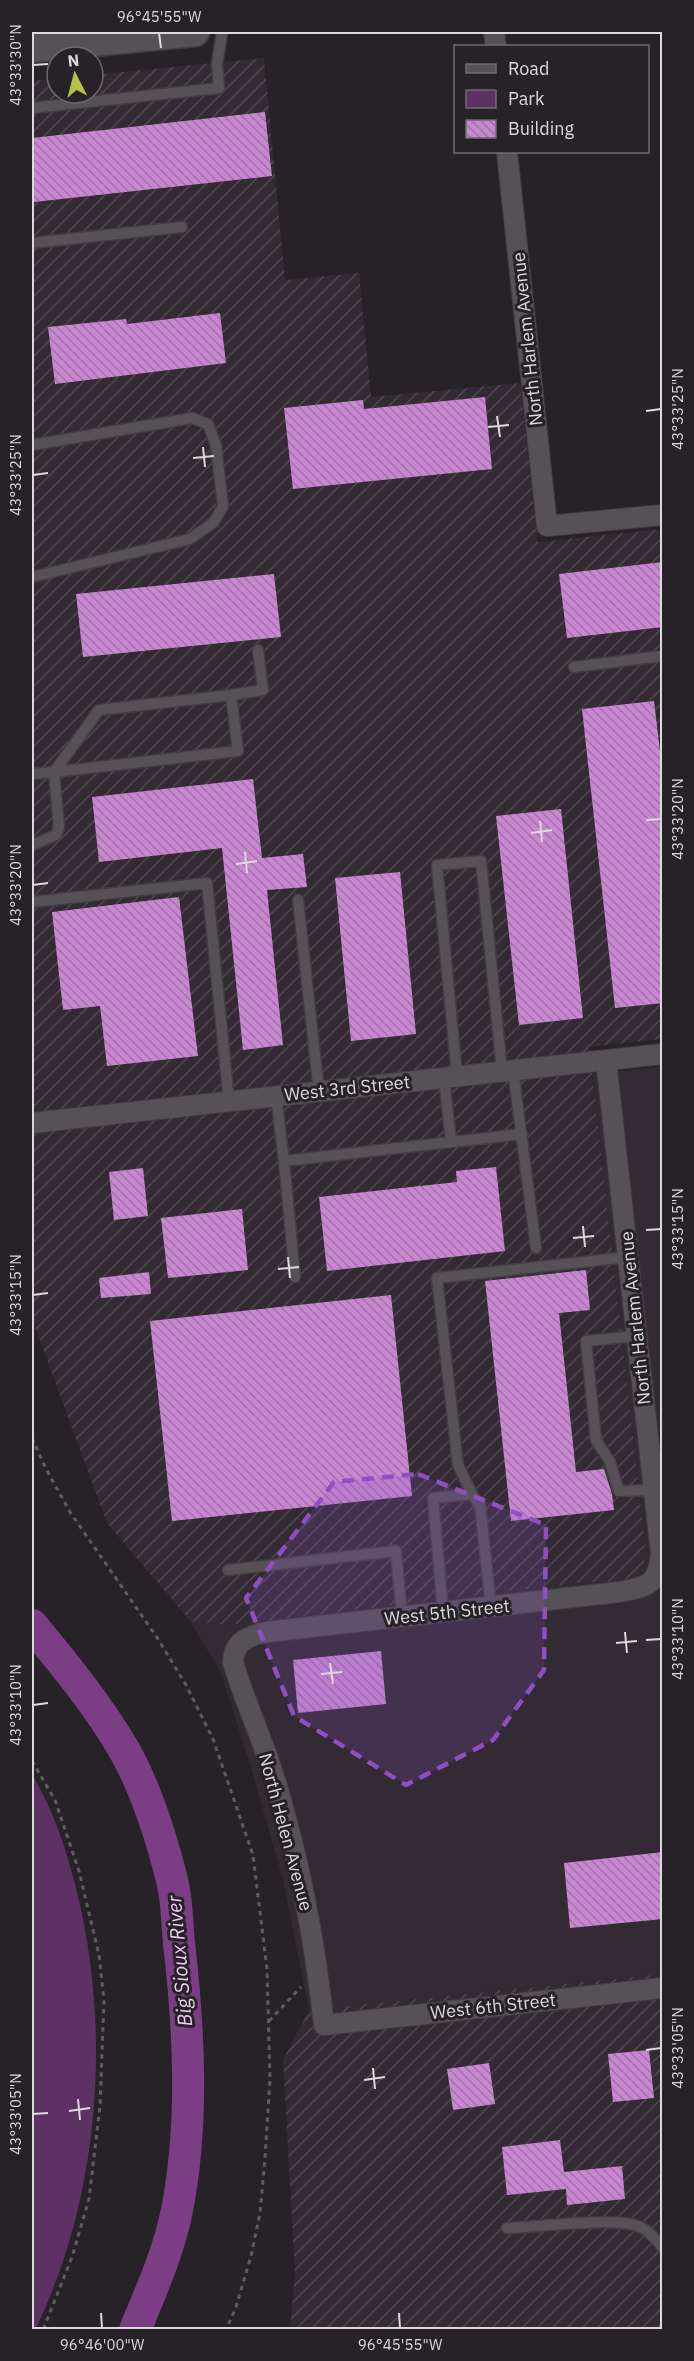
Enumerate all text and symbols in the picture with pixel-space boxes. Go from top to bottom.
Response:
text: 96°45'55"W [117,7,202,26]
text: 43°33'30"N [6,24,25,106]
north arrow [45,45,105,105]
legend [454,45,649,153]
text: N [67,50,80,71]
text: Road [508,57,549,80]
text: Park [508,87,545,110]
text: Building [508,117,575,140]
street label: North Harlem Avenue [506,251,548,427]
text: 43°33'25"N [668,368,687,450]
text: 43°33'25"N [6,434,25,516]
text: 43°33'20"N [668,778,687,860]
text: 43°33'20"N [6,844,25,926]
street label: West 3rd Street [283,1070,411,1106]
text: 43°33'15"N [668,1188,687,1270]
street label: North Harlem Avenue [614,1230,656,1406]
text: 43°33'15"N [6,1254,25,1336]
street label: West 5th Street [383,1594,511,1630]
text: 43°33'10"N [668,1598,687,1680]
text: 43°33'10"N [6,1664,25,1746]
street label: North Helen Avenue [254,1751,318,1913]
water label: Big Sioux River [160,1894,198,2028]
street label: West 6th Street [429,1988,557,2024]
text: 43°33'05"N [668,2007,687,2089]
text: 43°33'05"N [6,2073,25,2155]
text: 96°46'00"W [60,2335,145,2354]
text: 96°45'55"W [358,2335,443,2354]

